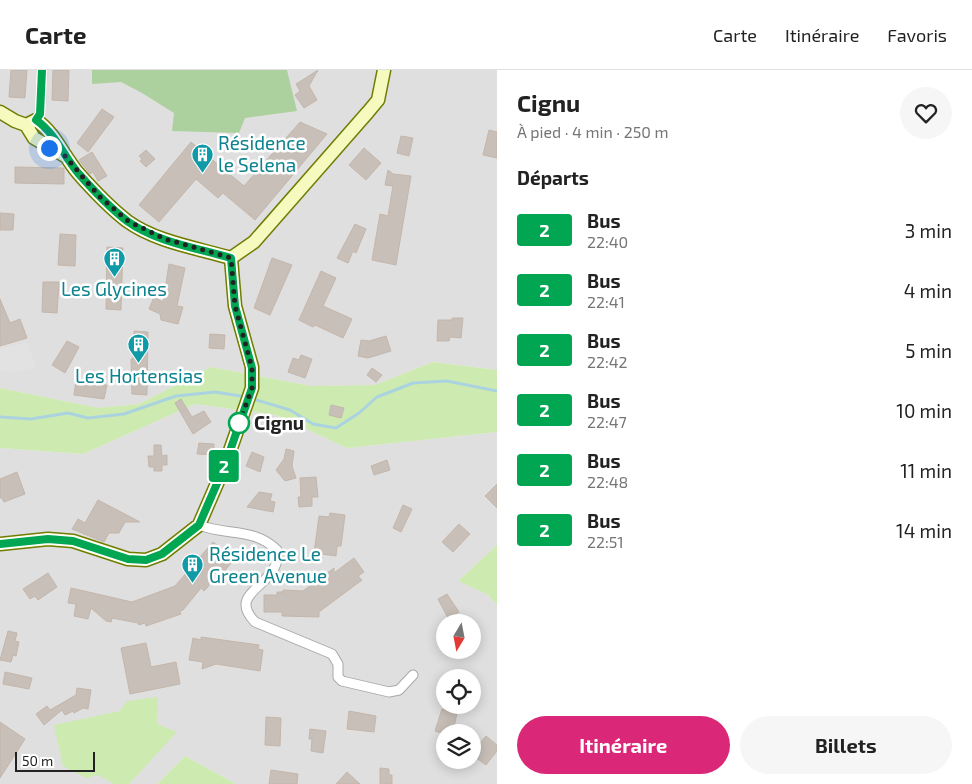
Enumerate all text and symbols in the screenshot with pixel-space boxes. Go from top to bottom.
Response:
text: Carte [25,20,86,49]
text: Carte [713,24,757,46]
text: Itinéraire [785,24,859,46]
text: Favoris [887,24,947,46]
button: heart [900,87,952,139]
text: Cignu [517,88,580,117]
text: À pied · 4 min · 250 m [517,122,668,141]
place label: Résidence le Selena [218,131,306,176]
your location [37,136,62,161]
building icon: Résidence le Selena [190,142,214,173]
text: Départs [517,166,589,189]
text: Bus [587,209,621,232]
text: 2 [539,219,550,241]
text: 3 min [905,219,952,242]
text: 22:40 [587,232,628,251]
building icon: Les Glycines [102,246,126,277]
text: Bus [587,269,621,292]
place label: Les Glycines [61,277,167,300]
text: 2 [539,279,550,301]
text: 4 min [904,279,952,302]
text: 22:41 [587,292,625,311]
text: Bus [587,329,621,352]
building icon: Les Hortensias [127,333,151,364]
text: 2 [539,339,550,361]
text: 5 min [905,339,952,362]
text: 22:42 [587,352,628,371]
place label: Les Hortensias [75,364,203,387]
text: Bus [587,389,621,412]
text: 2 [539,399,550,421]
text: 10 min [896,399,952,422]
place label: Cignu [254,411,304,434]
marker: Cignu [228,412,250,434]
text: 22:47 [587,412,627,431]
text: Bus [587,449,621,472]
line badge: 2 [208,450,240,482]
text: 2 [219,455,229,477]
text: 2 [539,459,550,481]
text: 11 min [900,459,952,482]
text: 22:48 [587,472,628,491]
text: Bus [587,509,621,532]
text: 2 [539,519,550,541]
text: 14 min [896,519,952,542]
text: 22:51 [587,532,624,551]
place label: Résidence Le Green Avenue [209,542,327,587]
building icon: Résidence Le Green Avenue [181,553,205,584]
north arrow [436,614,481,659]
map controls [436,614,481,769]
button: locate [436,669,481,714]
button: Itinéraire [517,716,730,774]
button: Billets [740,716,952,774]
button: layers [436,724,481,769]
scale bar [15,749,95,772]
text: 50 m [22,752,53,769]

